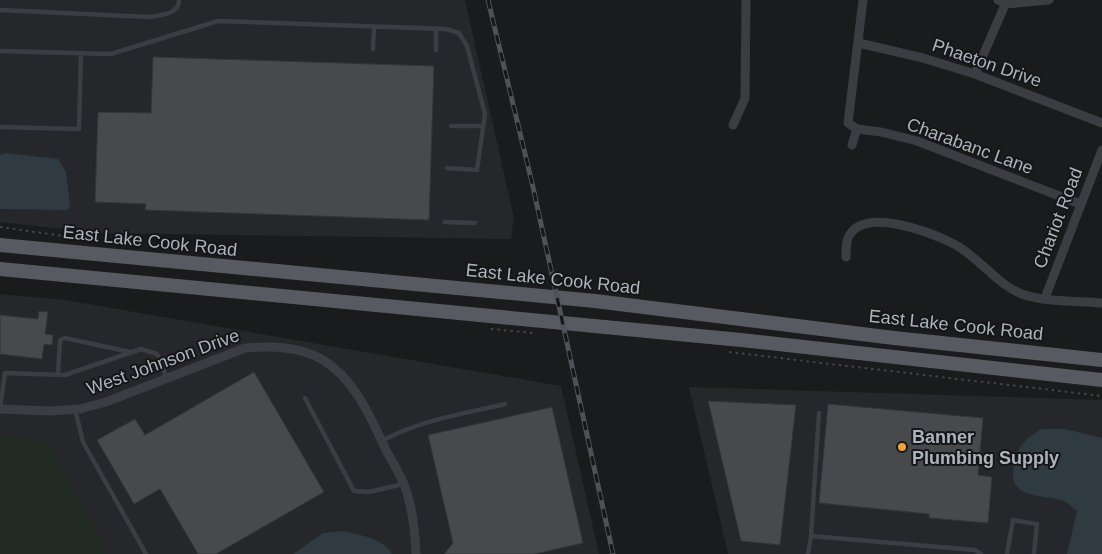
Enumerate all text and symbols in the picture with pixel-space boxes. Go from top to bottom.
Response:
street label: Phaeton Drive [930,35,1044,91]
street label: Charabanc Lane [904,114,1036,178]
street label: Chariot Road [1030,165,1086,271]
street label: East Lake Cook Road [62,222,238,260]
street label: East Lake Cook Road [465,260,641,298]
street label: East Lake Cook Road [868,306,1044,344]
street label: West Johnson Drive [84,325,242,399]
place label: Banner Plumbing Supply [912,427,1059,468]
marker: Banner Plumbing Supply [896,441,908,453]

